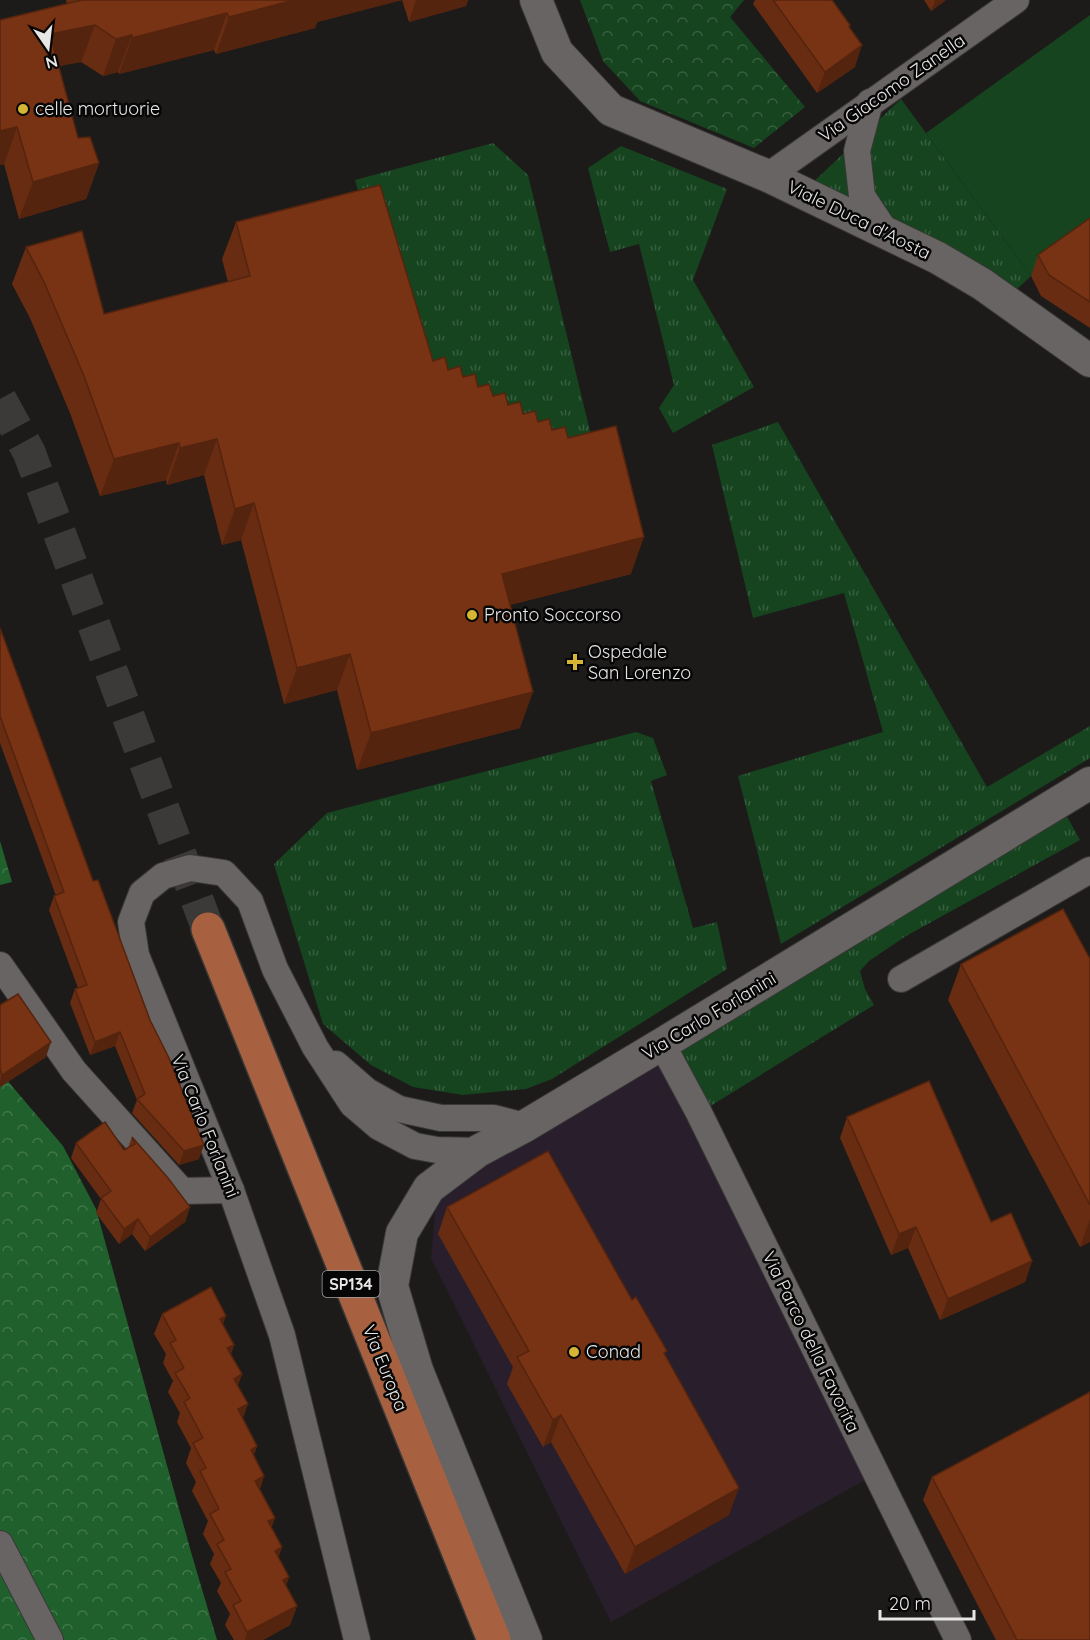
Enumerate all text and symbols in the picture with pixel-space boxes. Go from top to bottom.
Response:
north arrow [18,18,78,78]
street label: Via Giacomo Zanella [814,28,969,147]
text: N [44,51,60,74]
place label: celle mortuorie [35,97,160,120]
marker: celle mortuorie [16,102,30,116]
street label: Viale Duca d'Aosta [784,175,935,264]
place label: Pronto Soccorso [484,603,621,626]
marker: Pronto Soccorso [465,608,479,622]
place label: Ospedale San Lorenzo [588,640,691,684]
marker: Ospedale San Lorenzo [566,653,584,671]
street label: Via Carlo Forlanini [638,967,780,1065]
street label: Via Carlo Forlanini [166,1051,245,1201]
street label: Via Parco della Favorita [758,1247,865,1436]
road number: SP134 [322,1271,380,1297]
street label: Via Europa [358,1321,413,1414]
place label: Conad [586,1340,641,1363]
marker: Conad [567,1345,581,1359]
scale bar [880,1583,974,1621]
text: 20 m [889,1592,931,1615]

